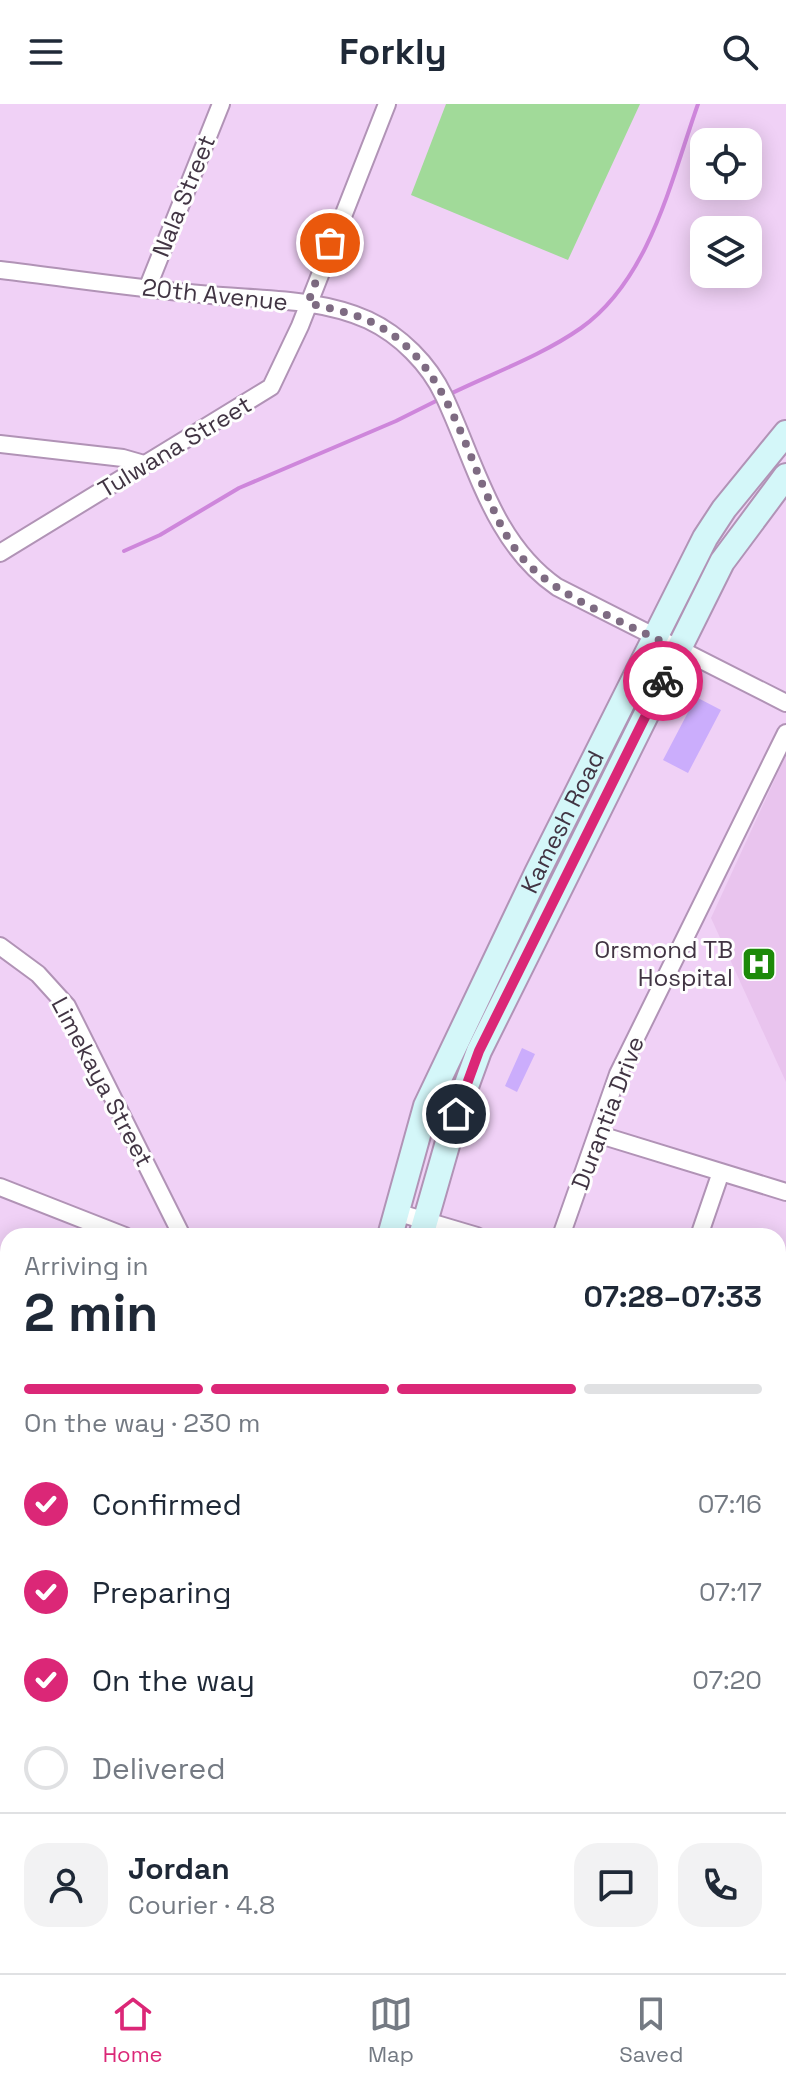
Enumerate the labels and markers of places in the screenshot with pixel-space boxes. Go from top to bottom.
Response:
pin [296,209,364,277]
place label: Orsmond TB Hospital [594,934,733,993]
hospital icon: Orsmond TB Hospital [740,945,778,983]
pin [422,1080,490,1148]

